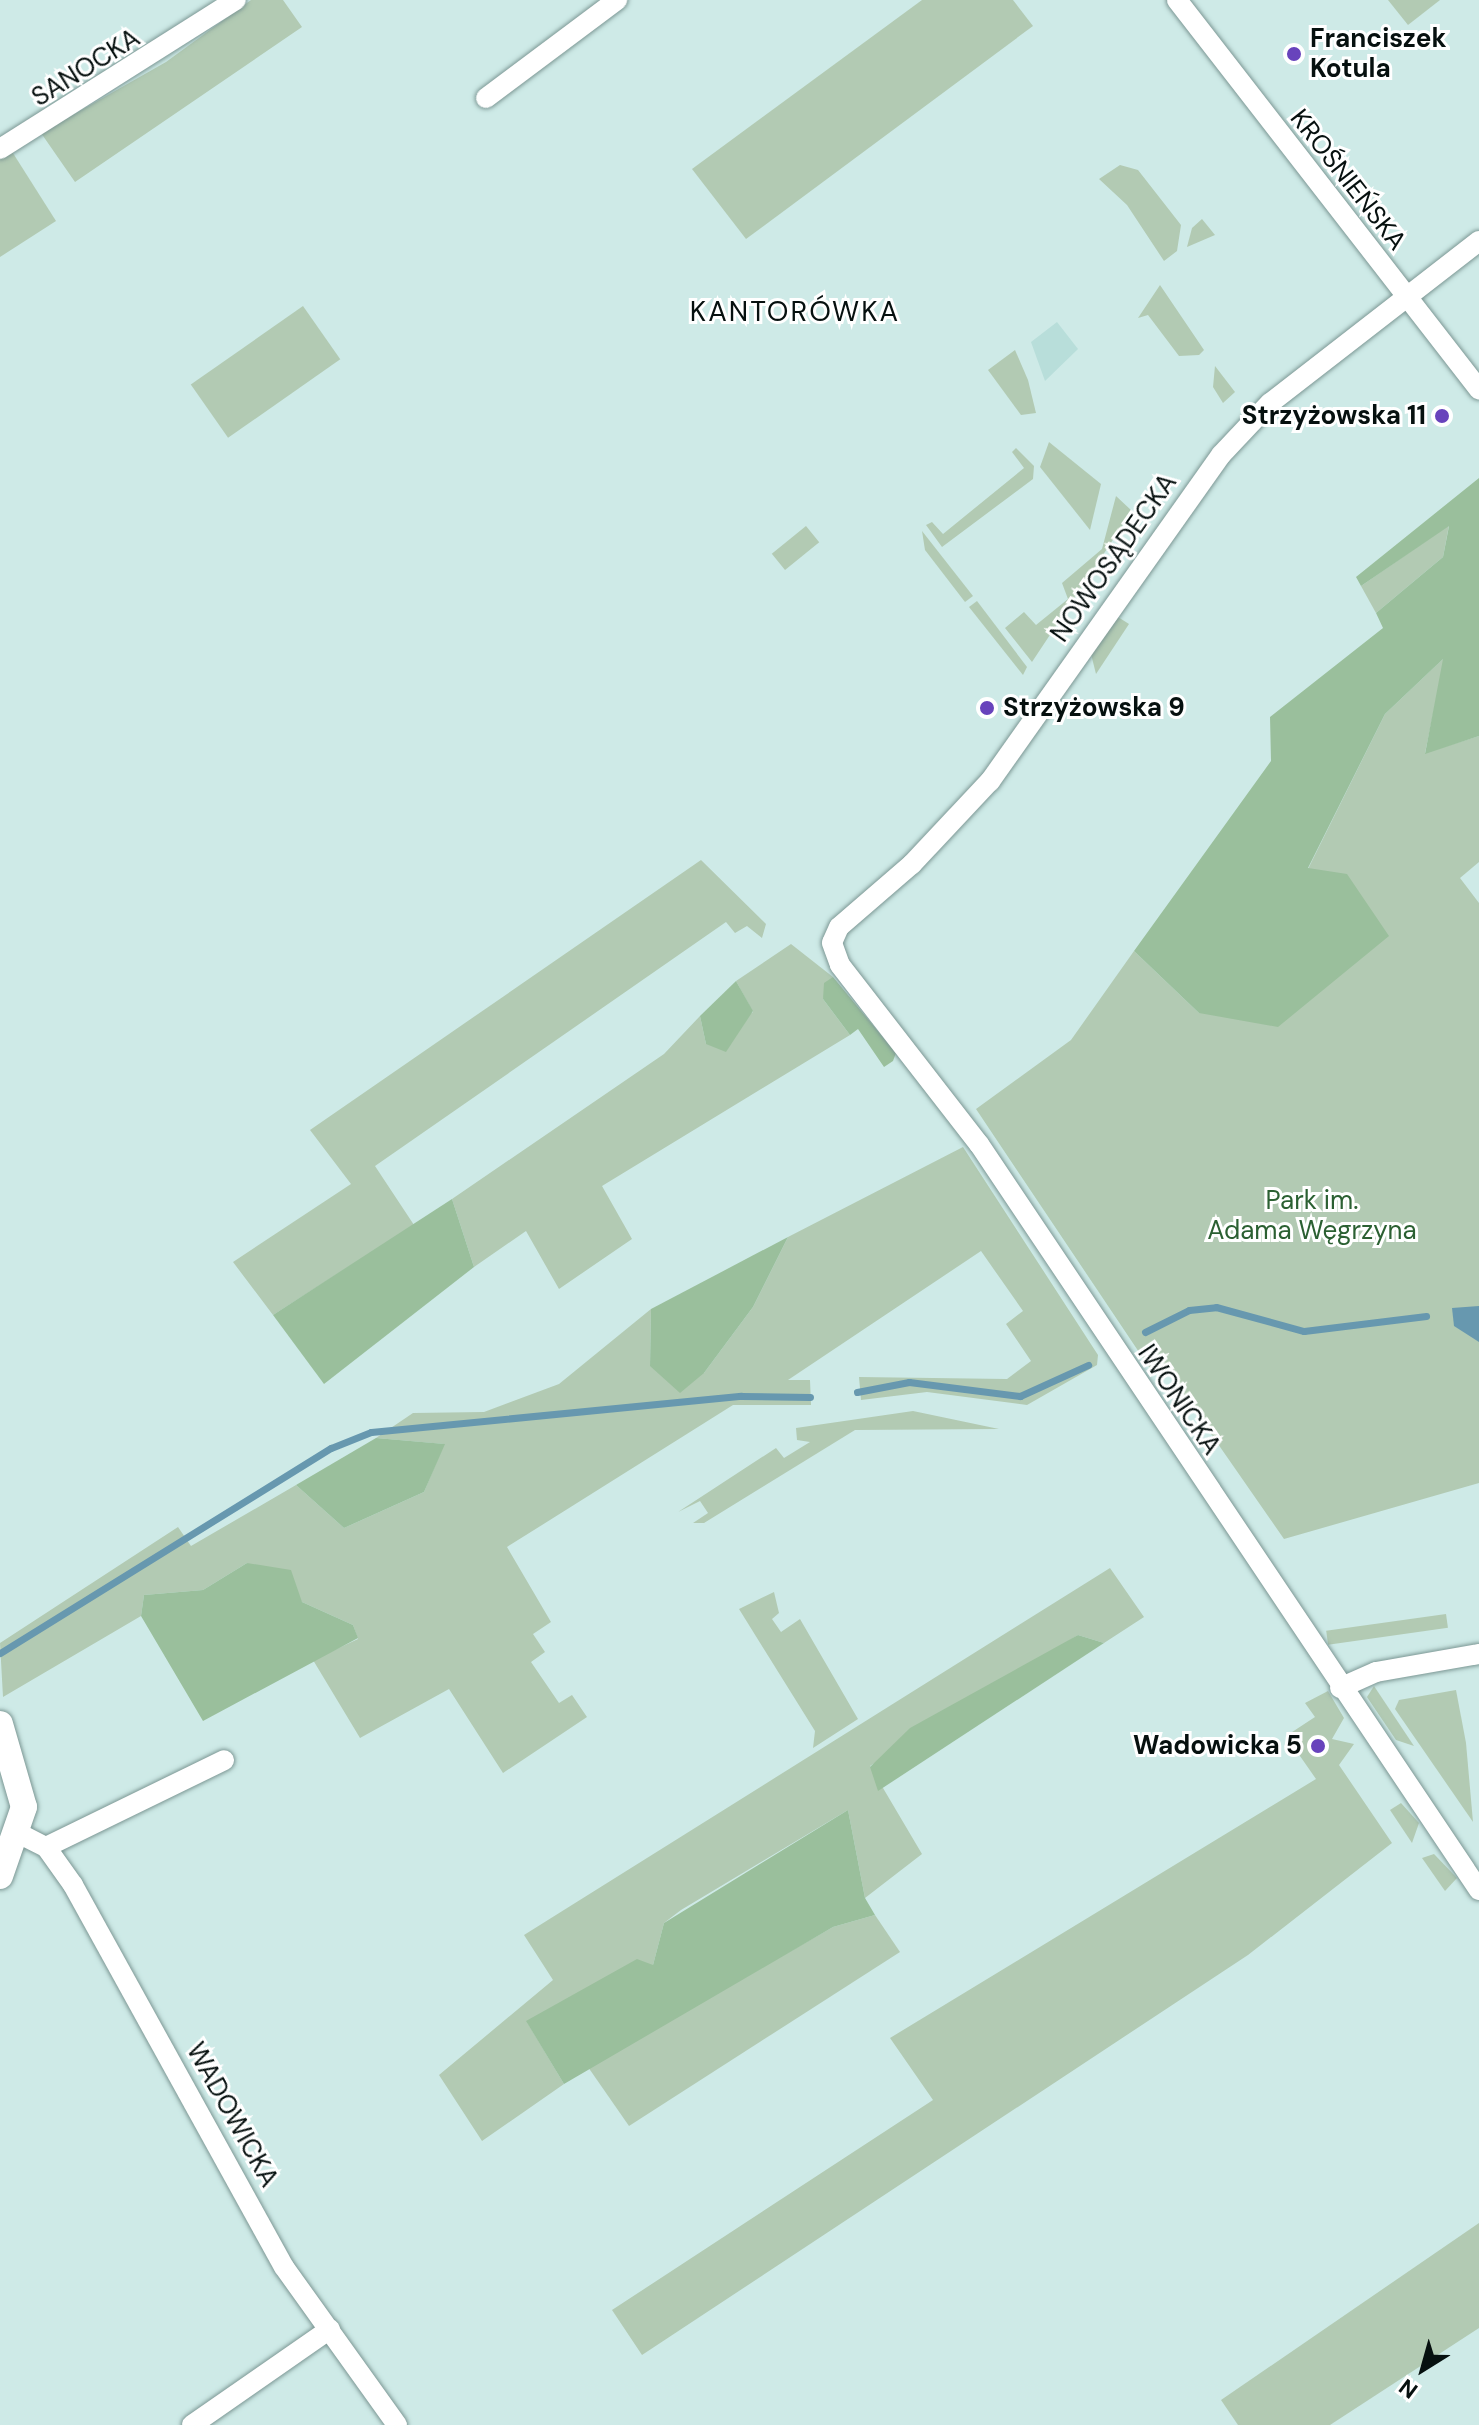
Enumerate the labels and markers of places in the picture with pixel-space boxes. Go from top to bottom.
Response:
place label: Franciszek Kotula [1310,23,1447,84]
marker: Franciszek Kotula [1285,45,1303,63]
place label: Strzyżowska 11 [1242,400,1426,432]
marker: Strzyżowska 11 [1433,407,1451,425]
place label: Strzyżowska 9 [1003,692,1185,724]
marker: Strzyżowska 9 [978,699,996,717]
place label: Wadowicka 5 [1133,1730,1302,1762]
marker: Wadowicka 5 [1309,1737,1327,1755]

